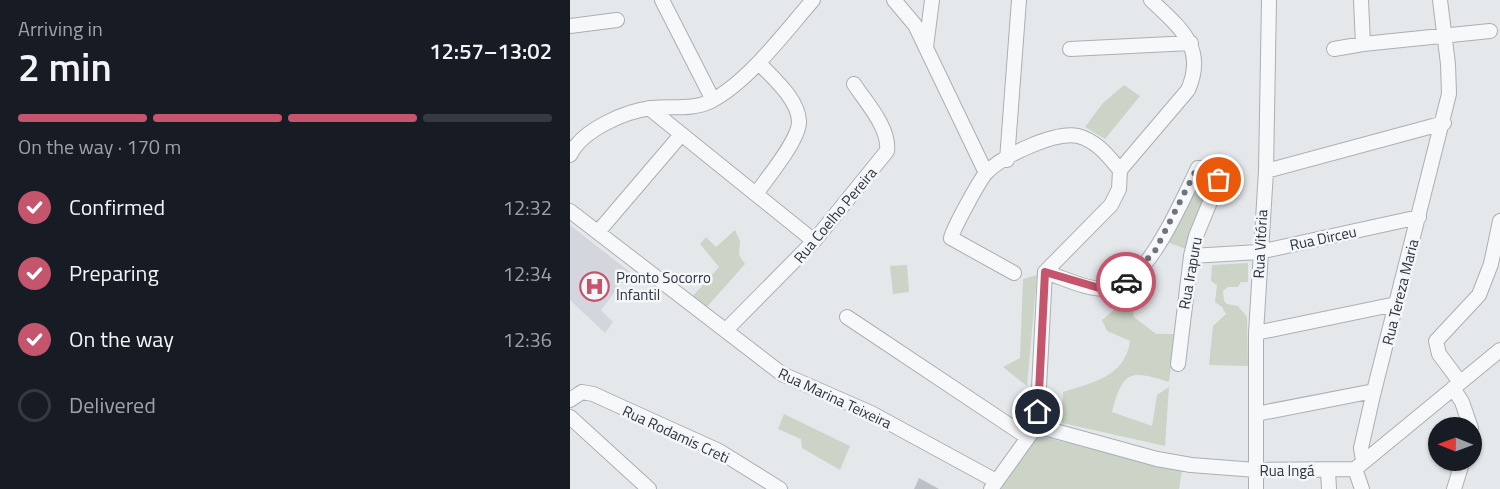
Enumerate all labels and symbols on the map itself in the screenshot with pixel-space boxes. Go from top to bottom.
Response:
pin [1193,154,1244,205]
street label: Rua Coelho Pereira [788,162,882,268]
street label: Rua Vitória [1247,208,1273,279]
street label: Rua Dirceu [1287,220,1359,256]
street label: Rua Irapuru [1172,235,1208,311]
street label: Rua Tereza Maria [1376,236,1424,347]
courier [1096,252,1156,312]
place label: Pronto Socorro Infantil [616,266,711,306]
hospital icon: Pronto Socorro Infantil [579,270,611,302]
street label: Rua Marina Teixeira [774,362,896,435]
pin [1012,386,1063,437]
street label: Rua Rodamis Creti [619,399,733,469]
north arrow [1428,417,1482,471]
street label: Rua Ingá [1260,459,1315,482]

